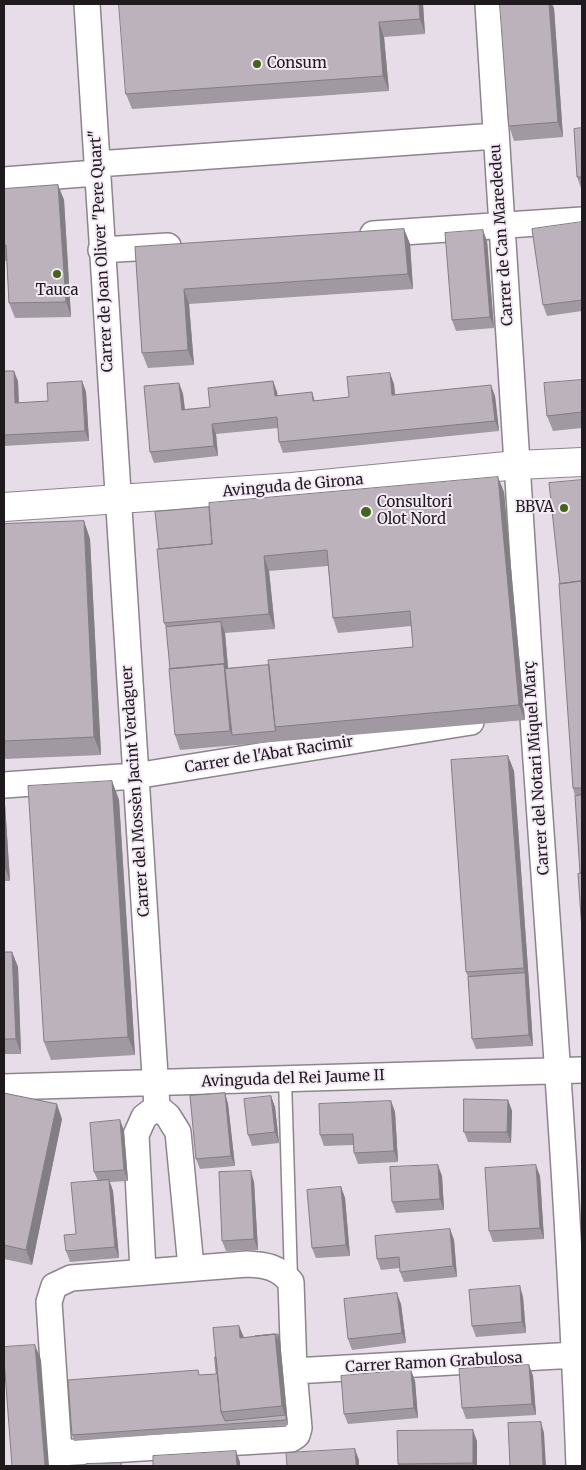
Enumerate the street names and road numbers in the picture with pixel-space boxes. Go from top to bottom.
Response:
street label: Carrer de Joan Oliver "Pere Quart" [87,129,117,373]
street label: Carrer de Can Marededeu [487,143,517,327]
street label: Avinguda de Girona [222,471,364,501]
street label: Carrer del Notari Miquel Març [521,660,553,876]
street label: Carrer del Mossèn Jacint Verdaguer [118,665,154,917]
street label: Carrer de l'Abat Racimir [183,733,355,777]
street label: Avinguda del Rei Jaume II [201,1067,385,1091]
street label: Carrer Ramon Grabulosa [345,1349,523,1377]

